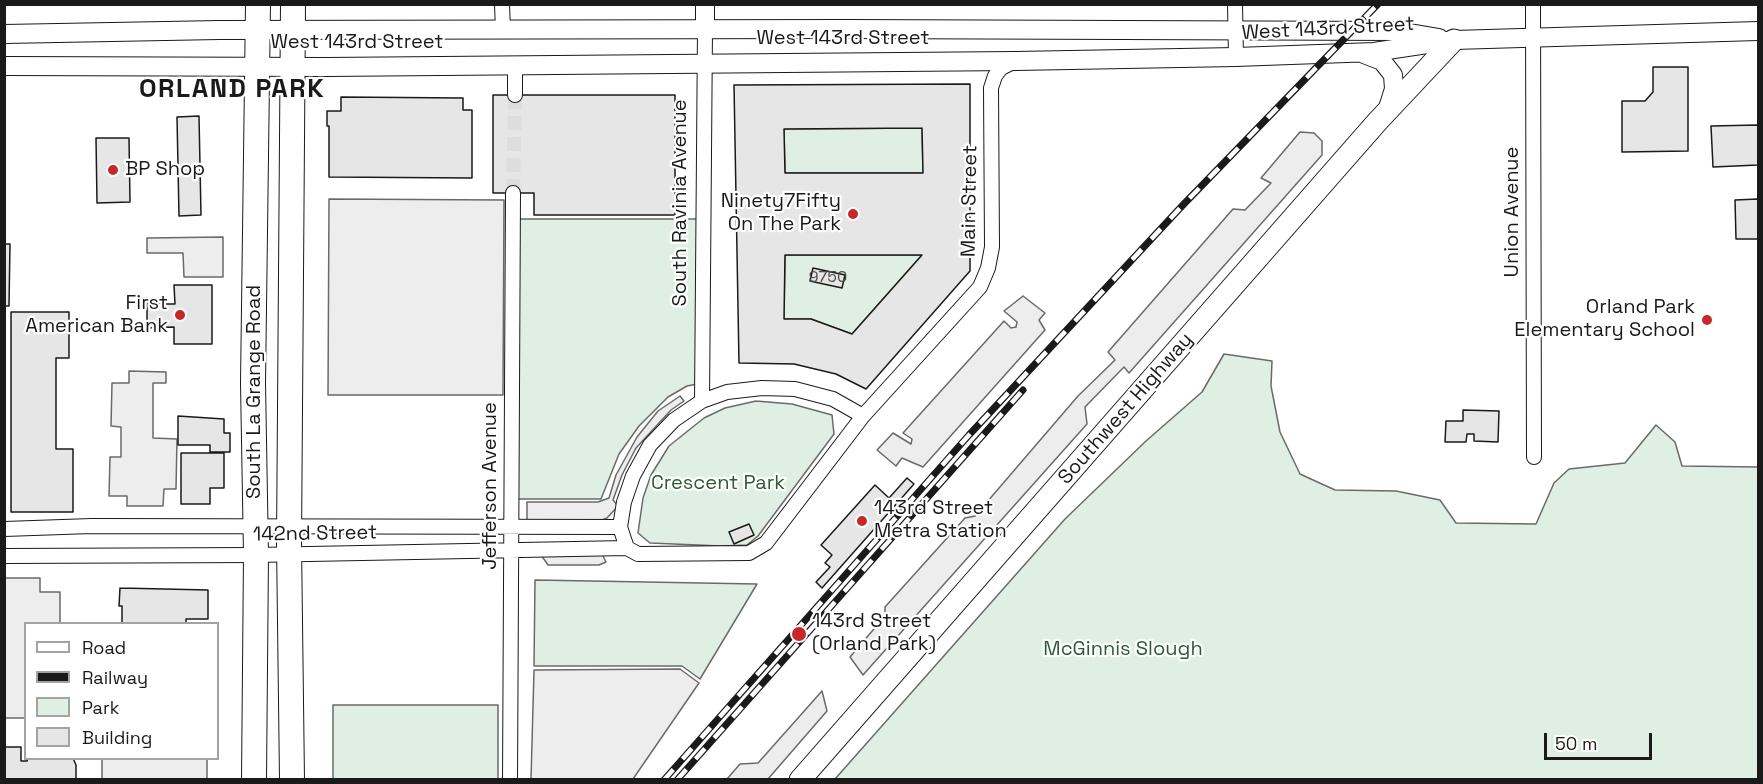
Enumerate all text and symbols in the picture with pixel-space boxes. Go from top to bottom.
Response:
street label: West 143rd Street [1241,12,1415,46]
street label: West 143rd Street [757,27,929,51]
street label: West 143rd Street [271,31,443,55]
district label: ORLAND PARK [139,74,325,106]
street label: South Ravinia Avenue [669,99,693,307]
street label: Main Street [957,145,983,257]
street label: Union Avenue [1501,147,1525,277]
place label: BP Shop [125,158,205,182]
marker: BP Shop [106,163,120,177]
place label: Ninety7Fifty On The Park [721,190,841,237]
marker: Ninety7Fifty On The Park [846,207,860,221]
house number: 9750 [809,268,847,288]
street label: South La Grange Road [243,285,267,499]
place label: First American Bank [25,292,168,339]
place label: Orland Park Elementary School [1514,296,1695,343]
marker: First American Bank [173,308,187,322]
marker: Orland Park Elementary School [1700,313,1714,327]
street label: Southwest Highway [1054,328,1198,490]
street label: Jefferson Avenue [479,402,503,570]
park label: Crescent Park [651,472,785,496]
place label: 143rd Street Metra Station [874,497,1007,544]
marker: 143rd Street Metra Station [855,514,869,528]
street label: 142nd Street [253,521,377,547]
place label: 143rd Street (Orland Park) [812,610,936,657]
legend [24,622,219,760]
marker: 143rd Street (Orland Park) [790,625,808,643]
text: Road [82,636,126,659]
park label: McGinnis Slough [1043,638,1203,662]
text: Railway [82,666,148,689]
text: Park [82,696,119,719]
scale bar [1547,721,1655,759]
text: Building [82,726,152,749]
text: 50 m [1555,732,1597,755]

